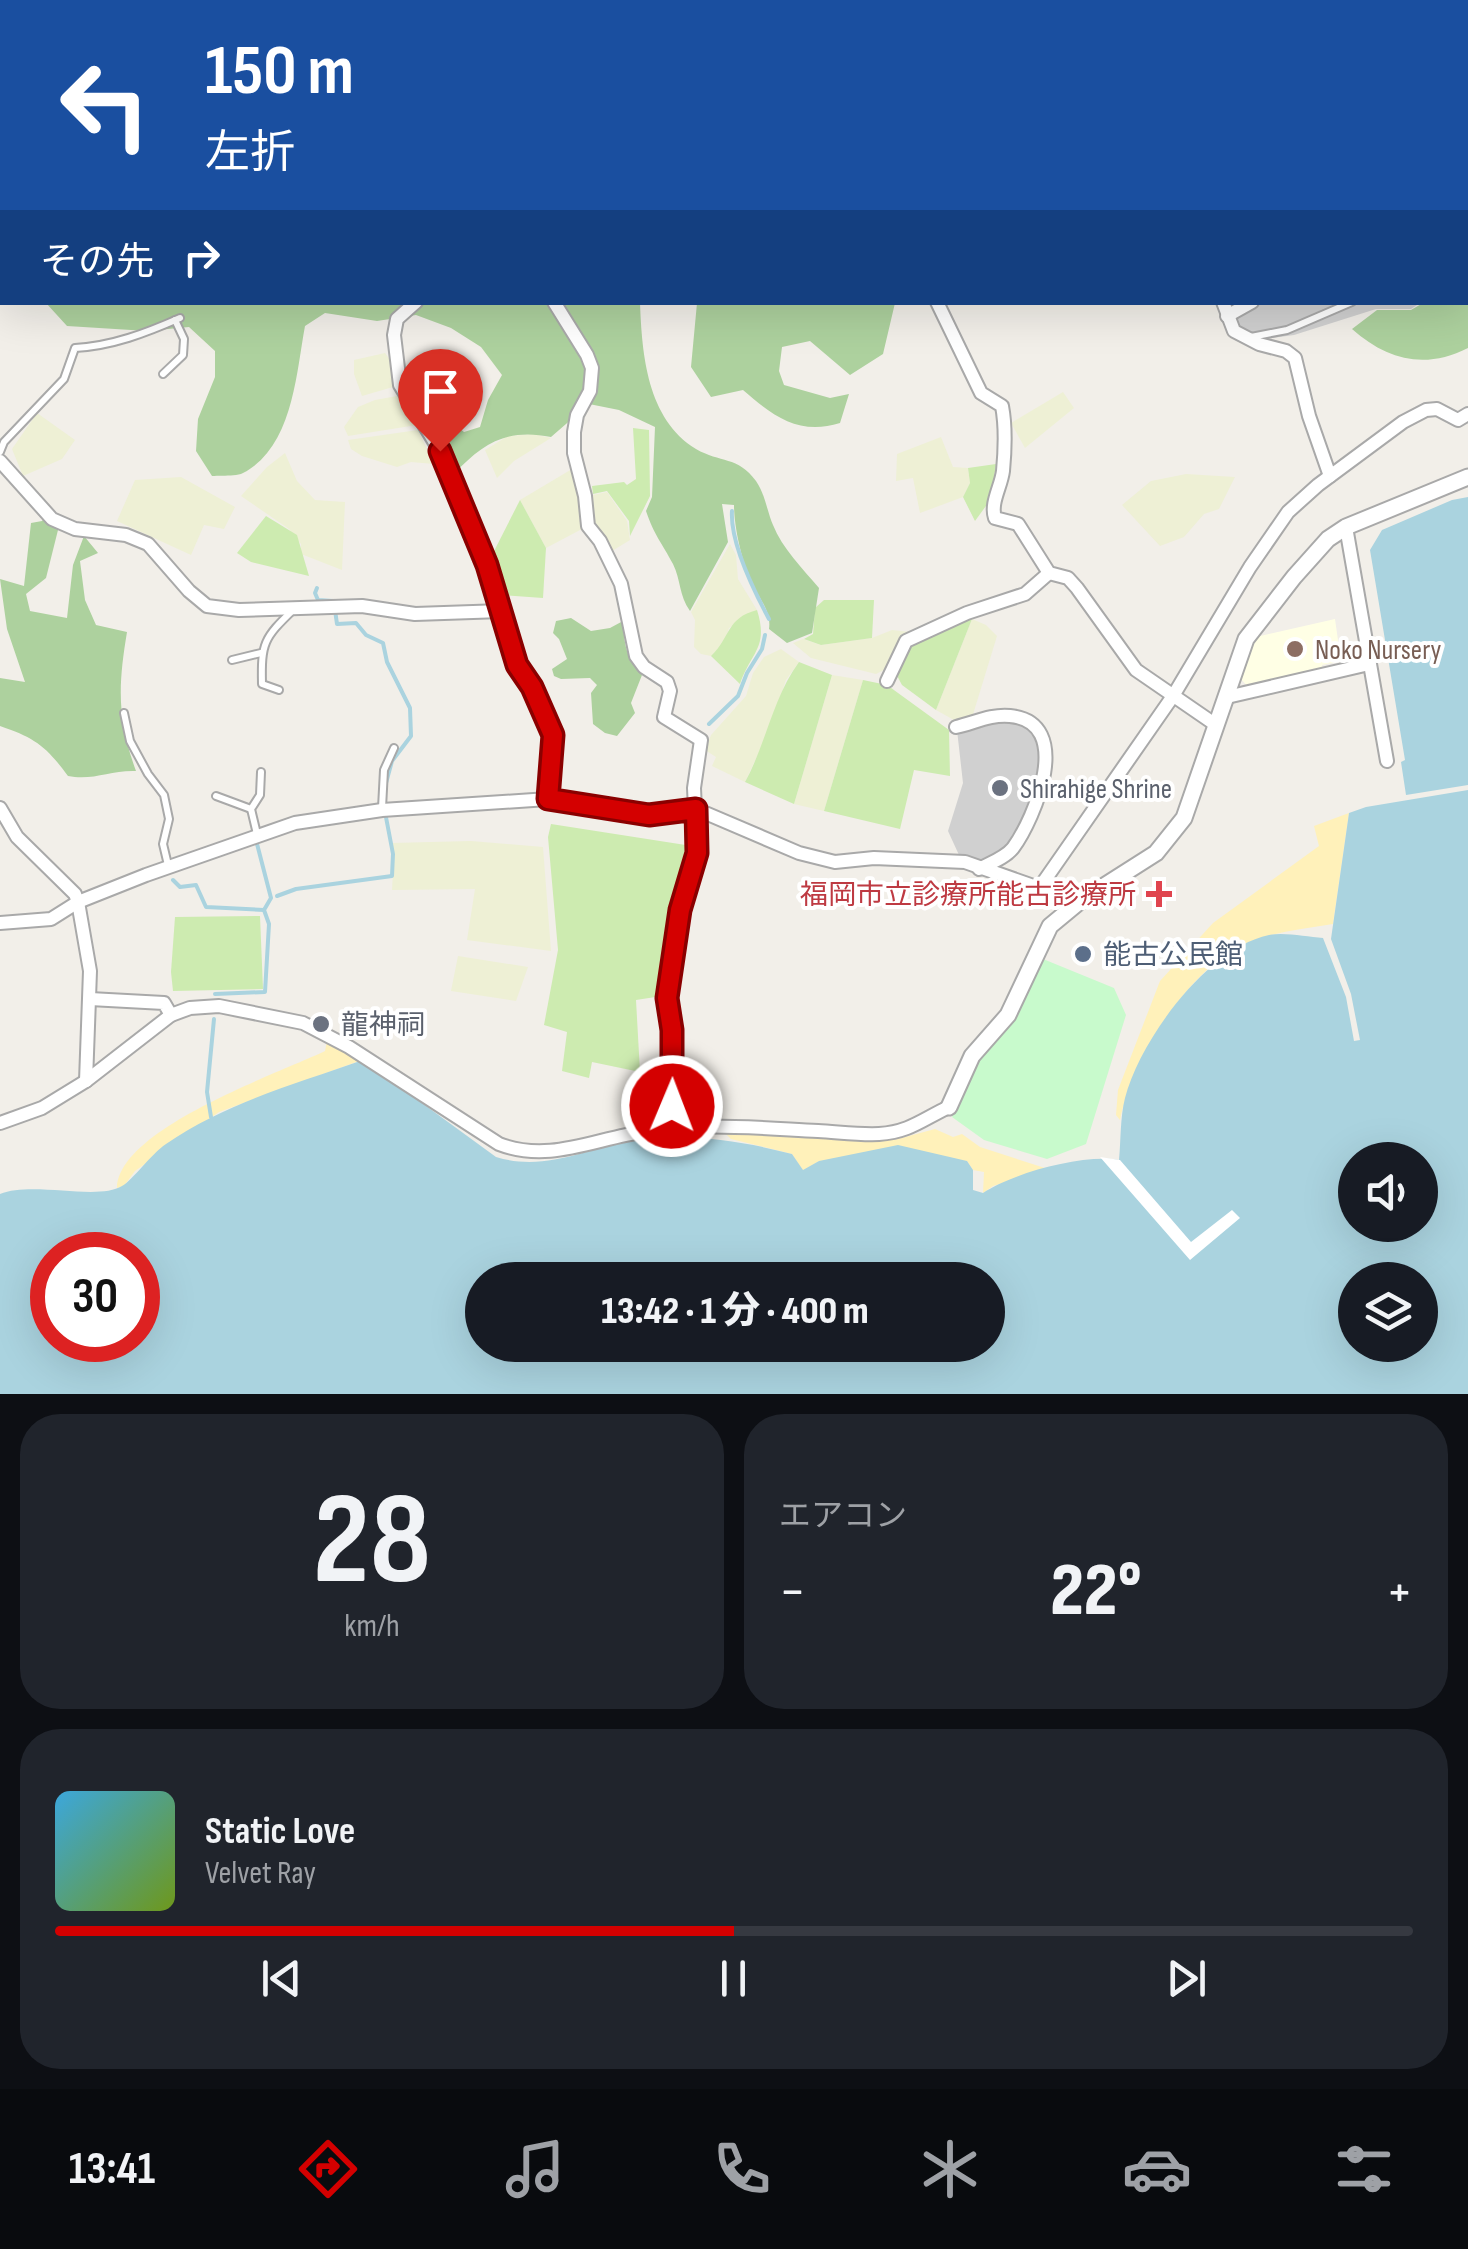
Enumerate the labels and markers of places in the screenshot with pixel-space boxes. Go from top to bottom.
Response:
pin [398,349,483,452]
place label: Noko Nursery [1315,634,1441,667]
marker: Noko Nursery [1284,638,1306,660]
place label: Shirahige Shrine [1020,773,1172,806]
marker: Shirahige Shrine [989,777,1011,799]
place label: 福岡市立診療所能古診療所 [800,879,1136,912]
marker: 福岡市立診療所能古診療所 [1146,881,1172,907]
place label: 能古公民館 [1103,939,1243,972]
marker: 能古公民館 [1072,943,1094,965]
place label: 龍神祠 [341,1009,425,1042]
marker: 龍神祠 [310,1013,332,1035]

